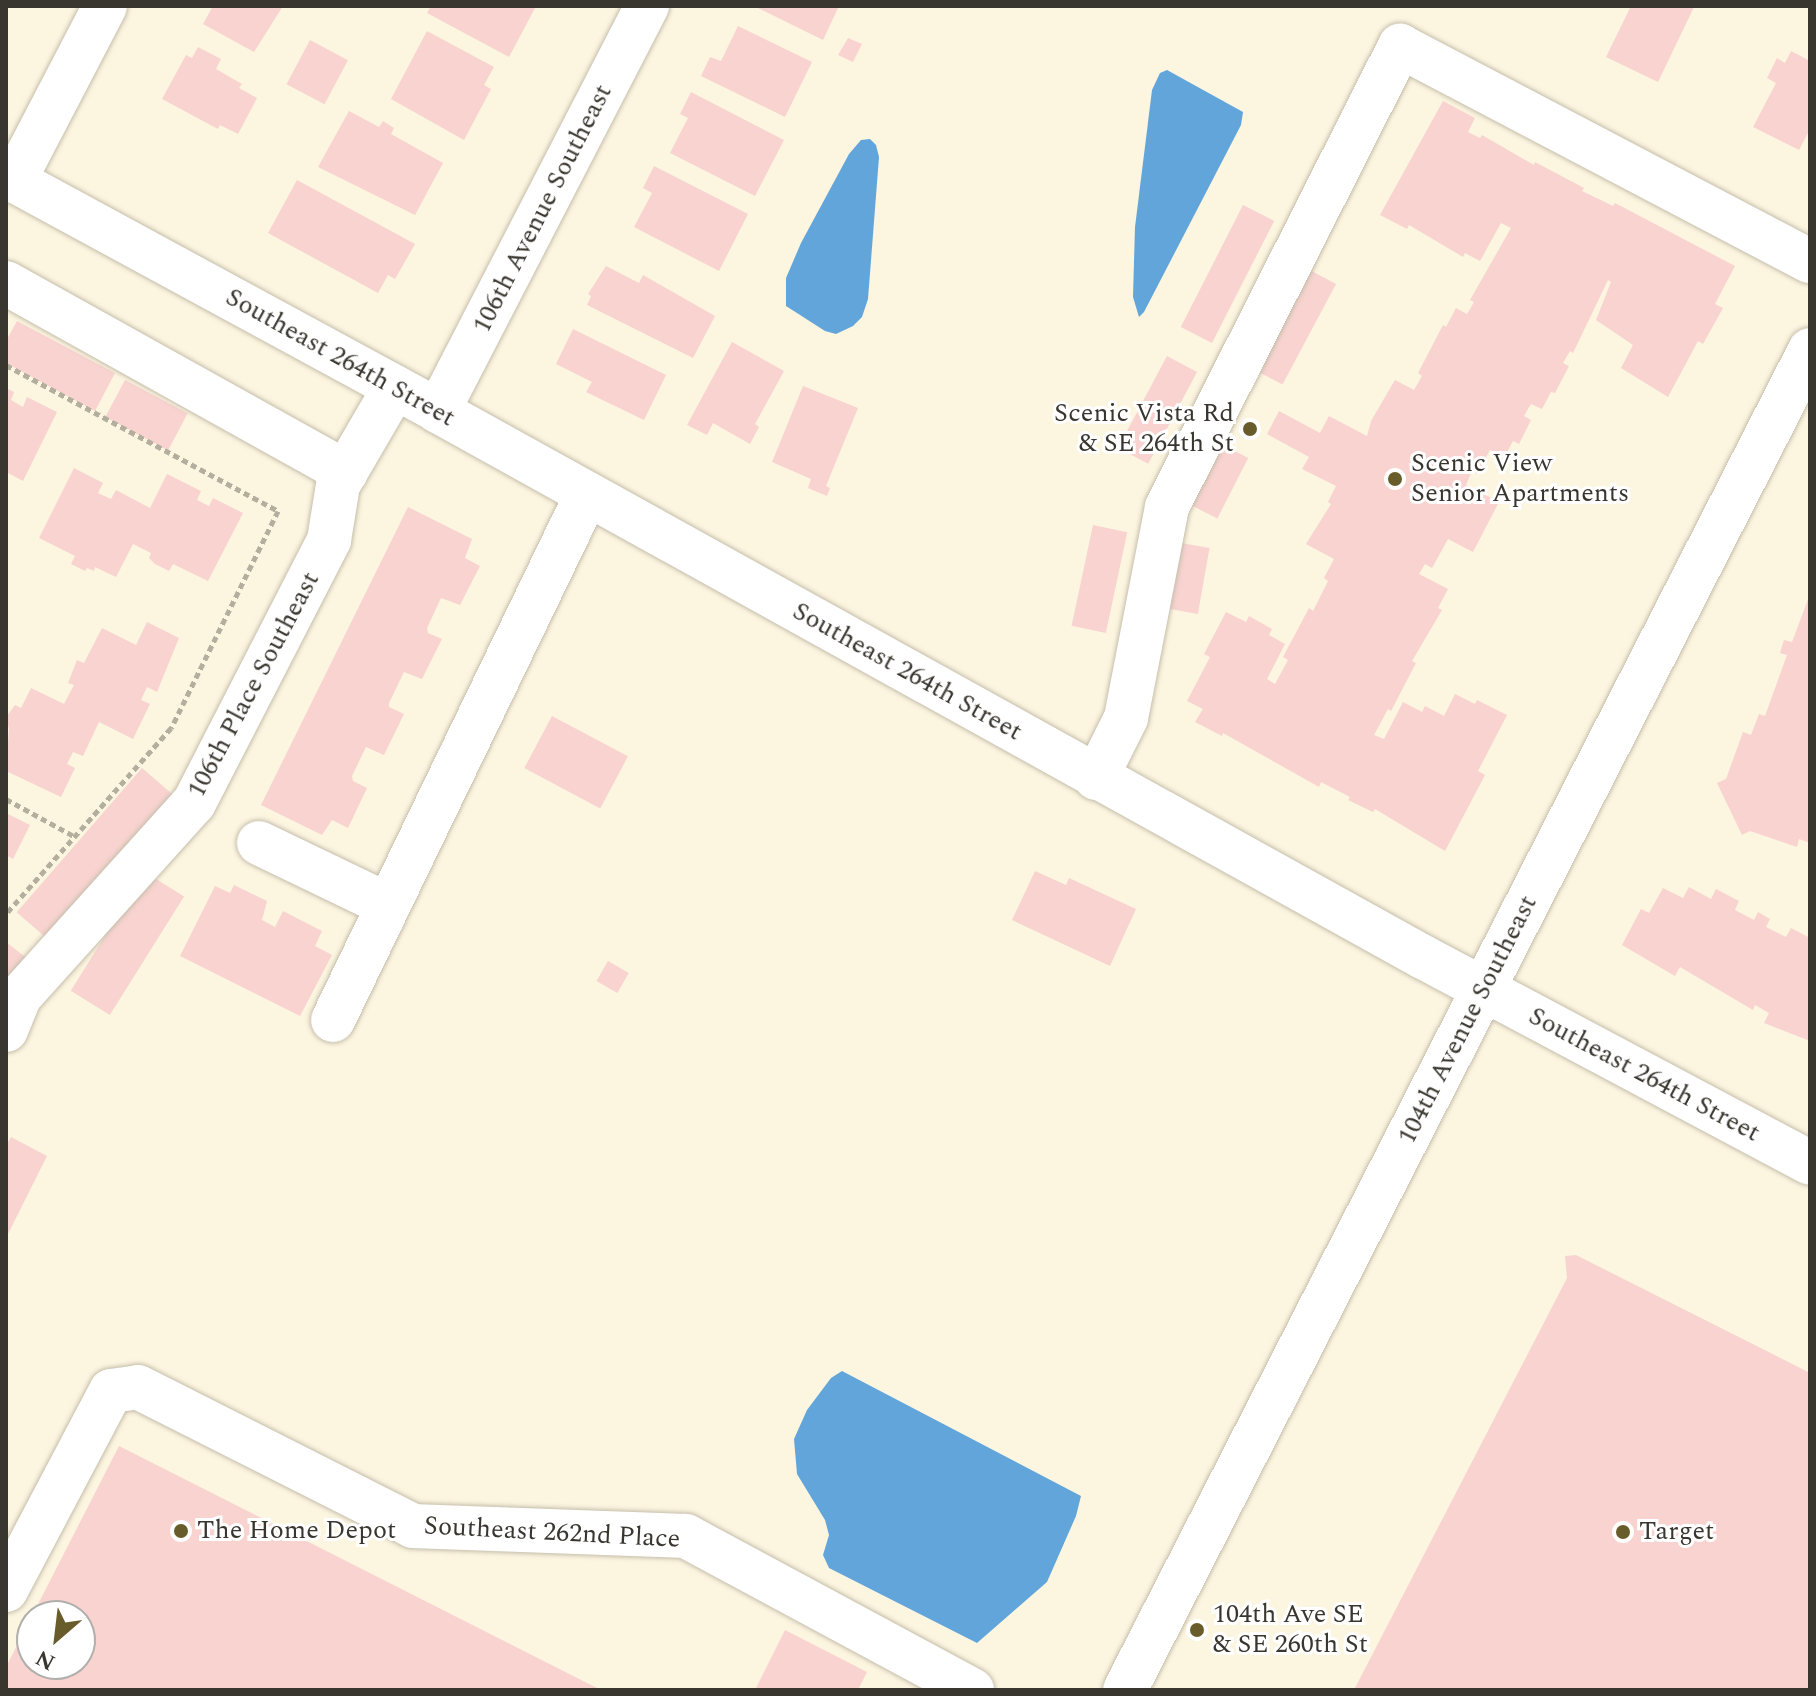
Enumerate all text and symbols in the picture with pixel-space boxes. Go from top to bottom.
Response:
street label: 106th Avenue Southeast [467,79,619,339]
street label: Southeast 264th Street [220,282,460,434]
place label: Scenic Vista Rd & SE 264th St [1054,398,1234,460]
marker: Scenic Vista Rd & SE 264th St [1241,420,1259,438]
place label: Scenic View Senior Apartments [1411,448,1629,510]
marker: Scenic View Senior Apartments [1386,470,1404,488]
street label: 106th Place Southeast [181,567,327,803]
street label: Southeast 264th Street [787,596,1027,748]
street label: 104th Avenue Southeast [1392,890,1544,1150]
street label: Southeast 264th Street [1523,1001,1765,1149]
street label: Southeast 262nd Place [423,1511,681,1555]
place label: The Home Depot [197,1515,396,1547]
place label: Target [1639,1516,1714,1548]
marker: The Home Depot [172,1522,190,1540]
marker: Target [1614,1523,1632,1541]
place label: 104th Ave SE & SE 260th St [1213,1599,1368,1660]
north arrow [16,1600,96,1680]
marker: 104th Ave SE & SE 260th St [1188,1621,1206,1639]
text: N [30,1641,61,1679]

